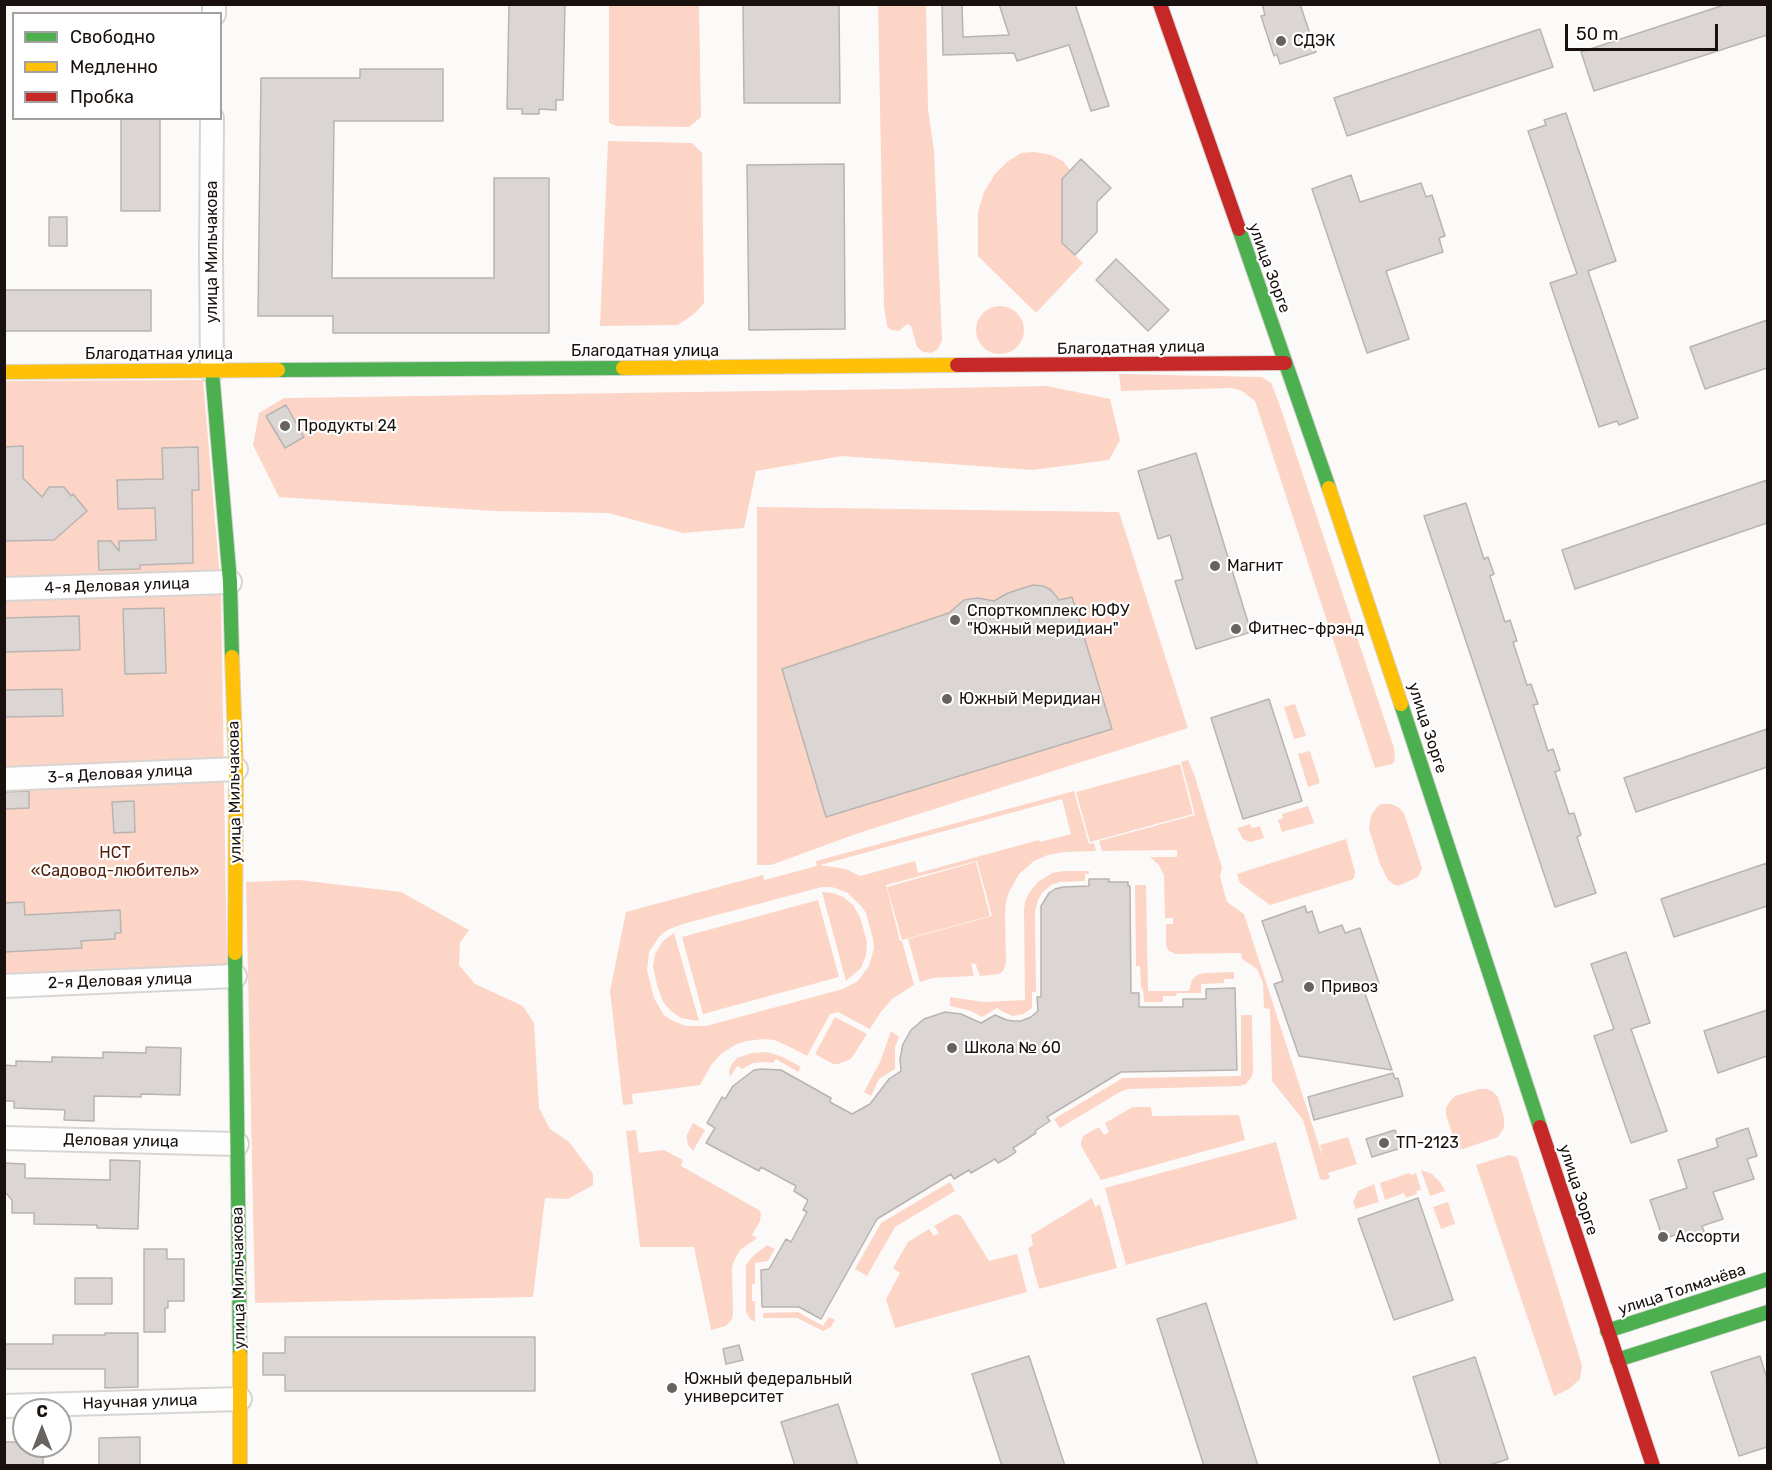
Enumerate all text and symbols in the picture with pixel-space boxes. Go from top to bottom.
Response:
legend [12,12,222,120]
scale bar [1568,12,1721,50]
text: 50 m [1576,23,1619,45]
text: Свободно [70,26,155,48]
place label: СДЭК [1293,31,1335,51]
marker: СДЭК [1274,34,1288,48]
text: Медленно [70,56,158,78]
text: Пробка [70,86,134,108]
street label: улица Мильчакова [202,181,222,323]
street label: улица Зорге [1244,220,1294,316]
street label: Благодатная улица [1057,337,1205,359]
street label: Благодатная улица [571,341,719,361]
street label: Благодатная улица [85,344,233,364]
place label: Продукты 24 [297,416,397,436]
marker: Продукты 24 [278,419,292,433]
place label: Магнит [1227,556,1283,576]
marker: Магнит [1208,559,1222,573]
street label: 4-я Деловая улица [44,574,190,598]
place label: Спорткомплекс ЮФУ "Южный меридиан" [967,601,1129,639]
marker: Спорткомплекс ЮФУ "Южный меридиан" [948,613,962,627]
place label: Фитнес-фрэнд [1248,619,1364,639]
marker: Фитнес-фрэнд [1229,622,1243,636]
street label: улица Зорге [1403,680,1451,776]
place label: Южный Меридиан [959,689,1101,709]
marker: Южный Меридиан [940,692,954,706]
street label: улица Мильчакова [224,721,246,863]
street label: 3-я Деловая улица [47,761,193,787]
park label: НСТ «Садовод-любитель» [31,843,199,881]
street label: 2-я Деловая улица [47,969,193,993]
place label: Привоз [1321,977,1378,997]
marker: Привоз [1302,980,1316,994]
place label: Школа № 60 [964,1038,1061,1058]
marker: Школа № 60 [945,1041,959,1055]
street label: Деловая улица [63,1130,179,1152]
place label: ТП-2123 [1396,1133,1459,1153]
marker: ТП-2123 [1377,1136,1391,1150]
street label: улица Зорге [1554,1142,1602,1238]
street label: улица Мильчакова [228,1207,250,1349]
place label: Ассорти [1675,1227,1740,1247]
marker: Ассорти [1656,1230,1670,1244]
street label: улица Толмачёва [1616,1260,1748,1320]
place label: Южный федеральный университет [684,1369,852,1407]
marker: Южный федеральный университет [665,1381,679,1395]
street label: Научная улица [82,1390,198,1414]
north arrow [12,1398,72,1458]
text: С [36,1402,48,1421]

